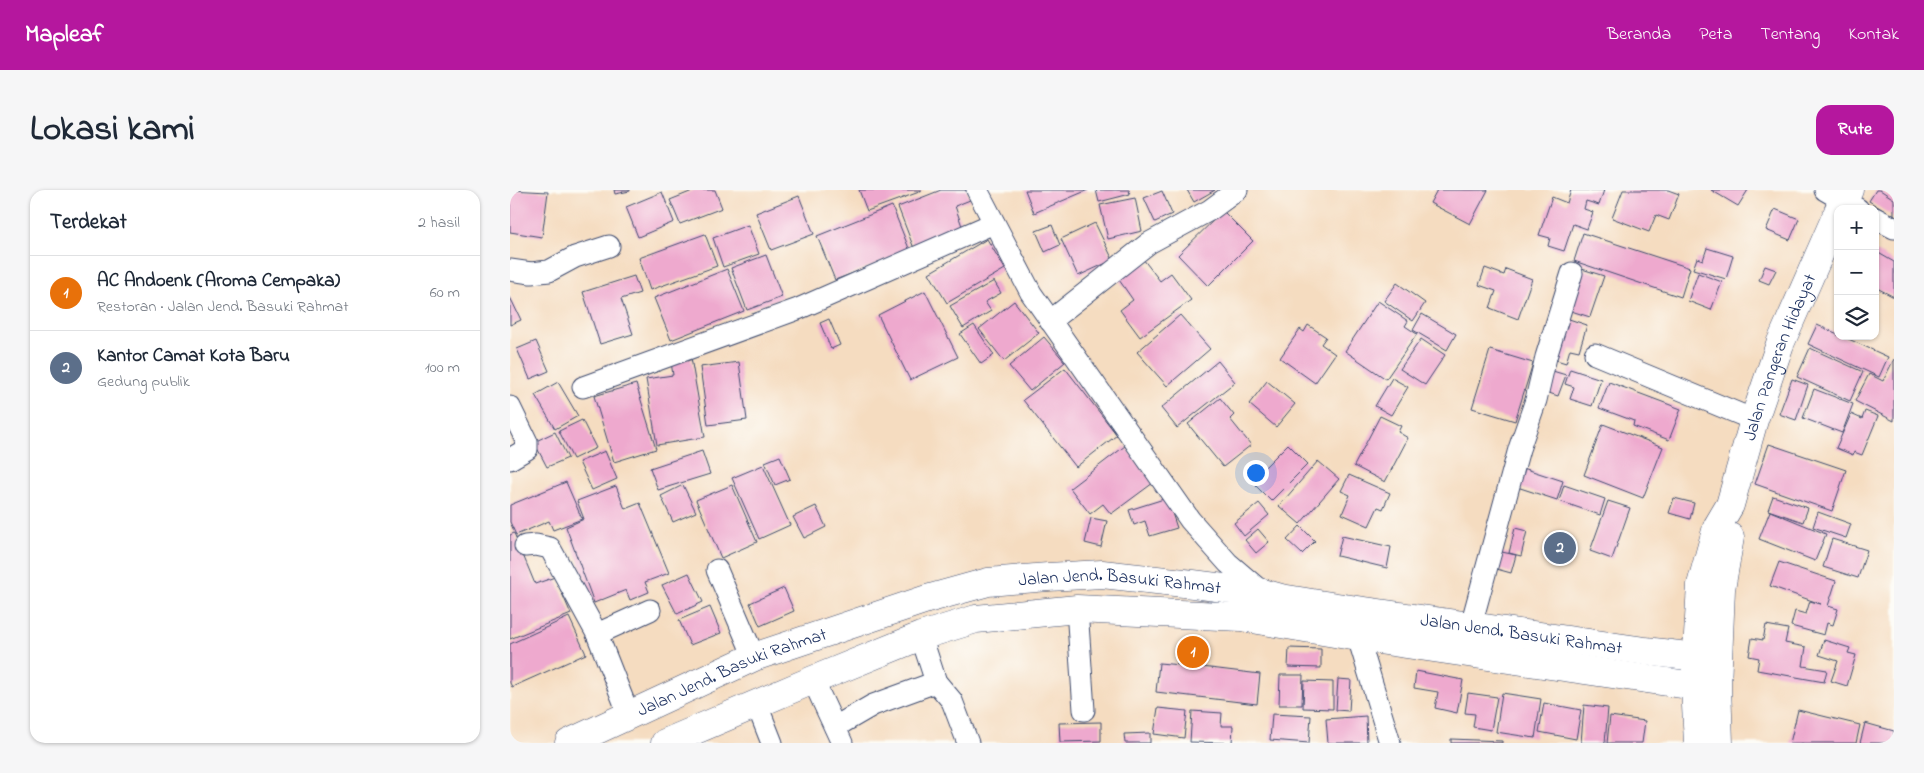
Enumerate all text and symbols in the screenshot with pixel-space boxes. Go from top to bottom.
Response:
text: Mapleaf [25,18,104,53]
text: Beranda [1607,22,1671,48]
text: Peta [1699,22,1732,48]
text: Tentang [1760,22,1820,48]
text: Kontak [1848,22,1899,48]
text: Lokasi kami [30,105,195,156]
button: Rute [1816,105,1894,155]
map controls [1834,205,1879,340]
button: + [1834,205,1879,250]
text: Terdekat [50,208,127,238]
text: 2 hasil [418,211,460,235]
button: − [1834,250,1879,295]
text: AC Andoenk (Aroma Cempaka) [97,268,340,295]
street label: Jalan Pangeran Hidayat [1738,270,1824,444]
text: 1 [63,281,69,305]
text: 60 m [430,281,460,305]
text: Restoran · Jalan Jend. Basuki Rahmat [97,295,349,319]
button: layers [1834,295,1879,340]
text: Kantor Camat Kota Baru [97,343,290,370]
text: 2 [62,356,70,380]
text: 100 m [425,356,460,380]
text: Gedung publik [97,370,190,394]
your location [1243,460,1269,486]
pin: 2 [1544,529,1576,567]
street label: Jalan Jend. Basuki Rahmat [1017,563,1222,602]
street label: Jalan Jend. Basuki Rahmat [1419,608,1624,663]
street label: Jalan Jend. Basuki Rahmat [633,622,831,724]
pin: 1 [1177,633,1209,671]

